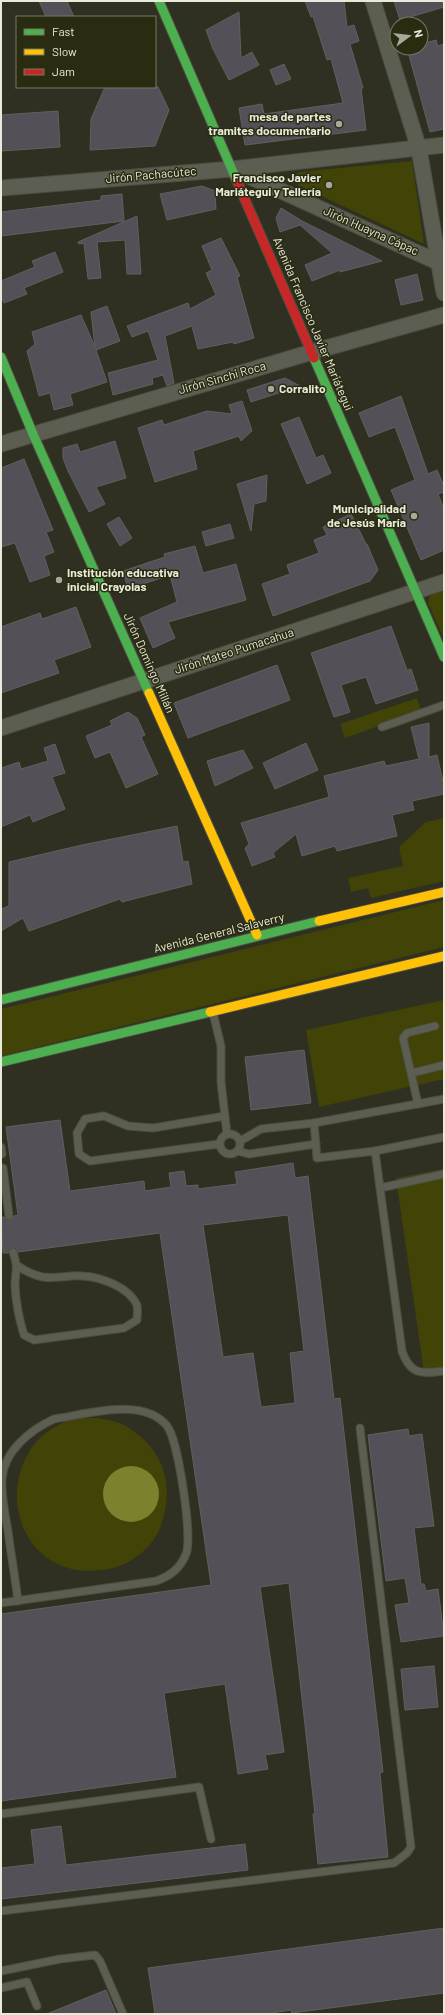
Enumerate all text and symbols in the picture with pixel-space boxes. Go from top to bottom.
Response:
legend [16,16,156,88]
north arrow [389,16,429,56]
text: Fast [52,24,75,38]
text: N [412,28,426,39]
text: Slow [52,44,77,58]
text: Jam [52,64,75,78]
place label: mesa de partes tramites documentario [208,109,331,137]
marker: mesa de partes tramites documentario [334,119,344,129]
street label: Jirón Pachacútec [105,163,197,185]
place label: Francisco Javier Mariátegui y Tellería [215,170,321,198]
marker: Francisco Javier Mariátegui y Tellería [324,180,334,190]
street label: Jirón Huayna Cápac [322,203,421,257]
street label: Avenida Francisco Javier Mariátegui [271,235,357,412]
street label: Jirón Sinchi Roca [176,358,267,396]
place label: Corralito [279,381,326,395]
marker: Corralito [266,384,276,394]
place label: Municipalidad de Jesús María [327,501,406,529]
marker: Municipalidad de Jesús María [409,511,419,521]
place label: Institución educativa inicial Crayolas [67,565,179,593]
marker: Institución educativa inicial Crayolas [54,575,64,585]
street label: Jirón Domingo Millán [122,610,178,715]
street label: Jirón Mateo Pumacahua [172,624,295,676]
street label: Avenida General Salaverry [152,909,286,955]

